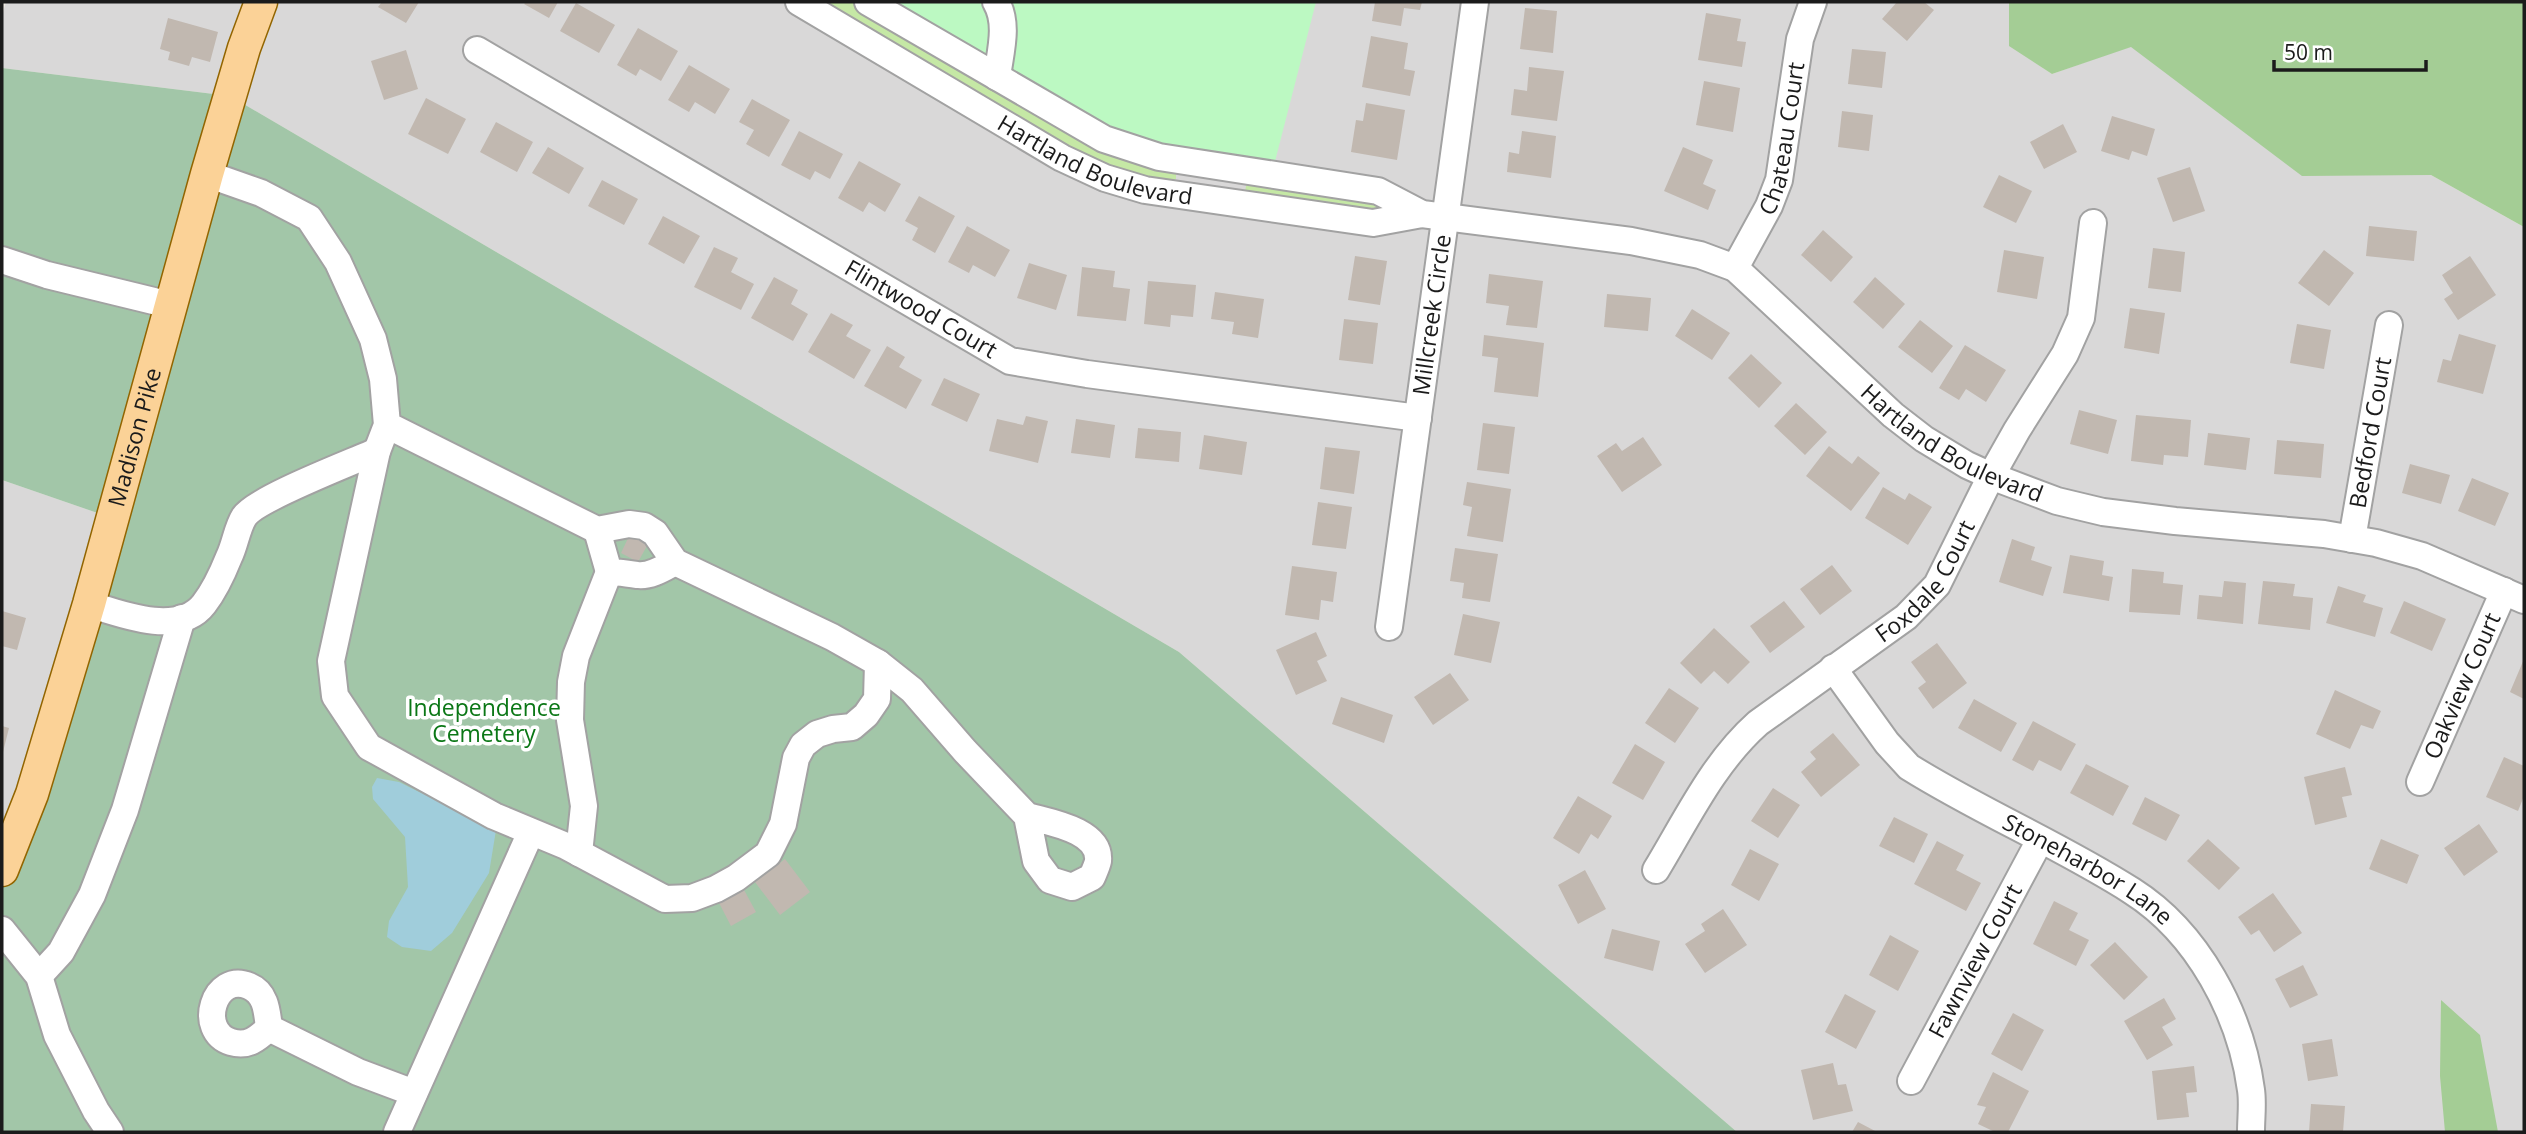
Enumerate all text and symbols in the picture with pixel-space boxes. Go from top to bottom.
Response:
scale bar [2274,28,2426,72]
text: 50 m [2284,38,2333,66]
street label: Chateau Court [1750,60,1811,221]
street label: Hartland Boulevard [992,106,1195,212]
street label: Millcreek Circle [1404,232,1458,397]
street label: Flintwood Court [839,251,1004,365]
street label: Bedford Court [2341,354,2398,511]
street label: Madison Pike [99,364,168,510]
street label: Hartland Boulevard [1854,376,2048,509]
street label: Foxdale Court [1868,514,1982,649]
street label: Oakview Court [2415,607,2508,764]
park label: Independence Cemetery [407,691,561,749]
street label: Stoneharbor Lane [1998,805,2181,931]
street label: Fawnview Court [1920,878,2029,1043]

